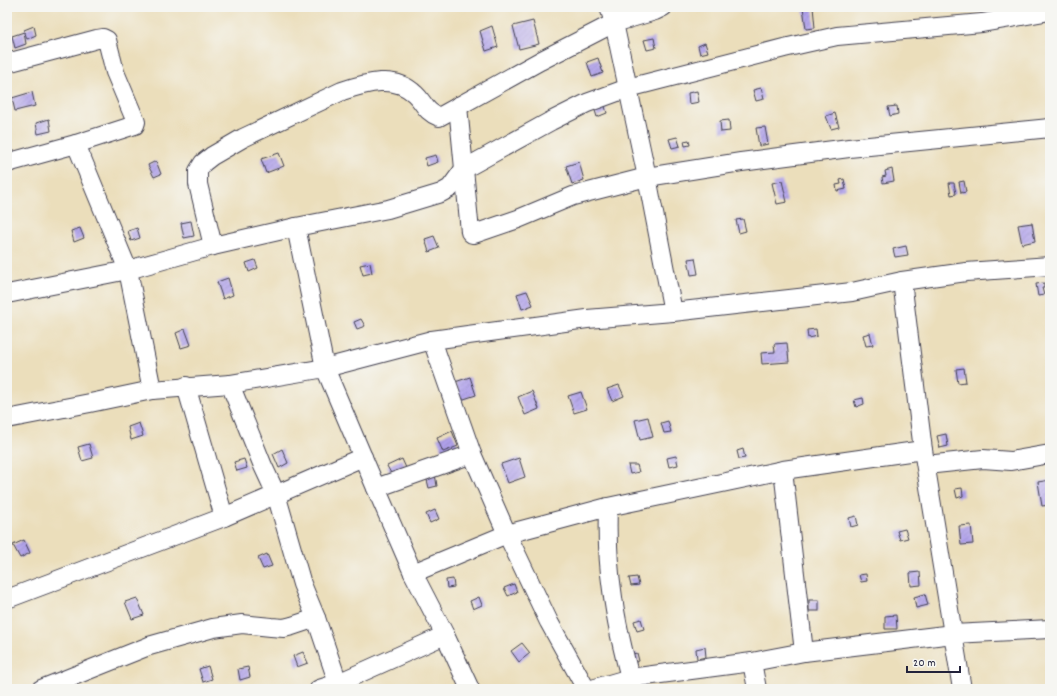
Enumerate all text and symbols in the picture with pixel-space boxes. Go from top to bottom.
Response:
scale bar [907,648,960,674]
text: 20 m [913,655,936,672]

